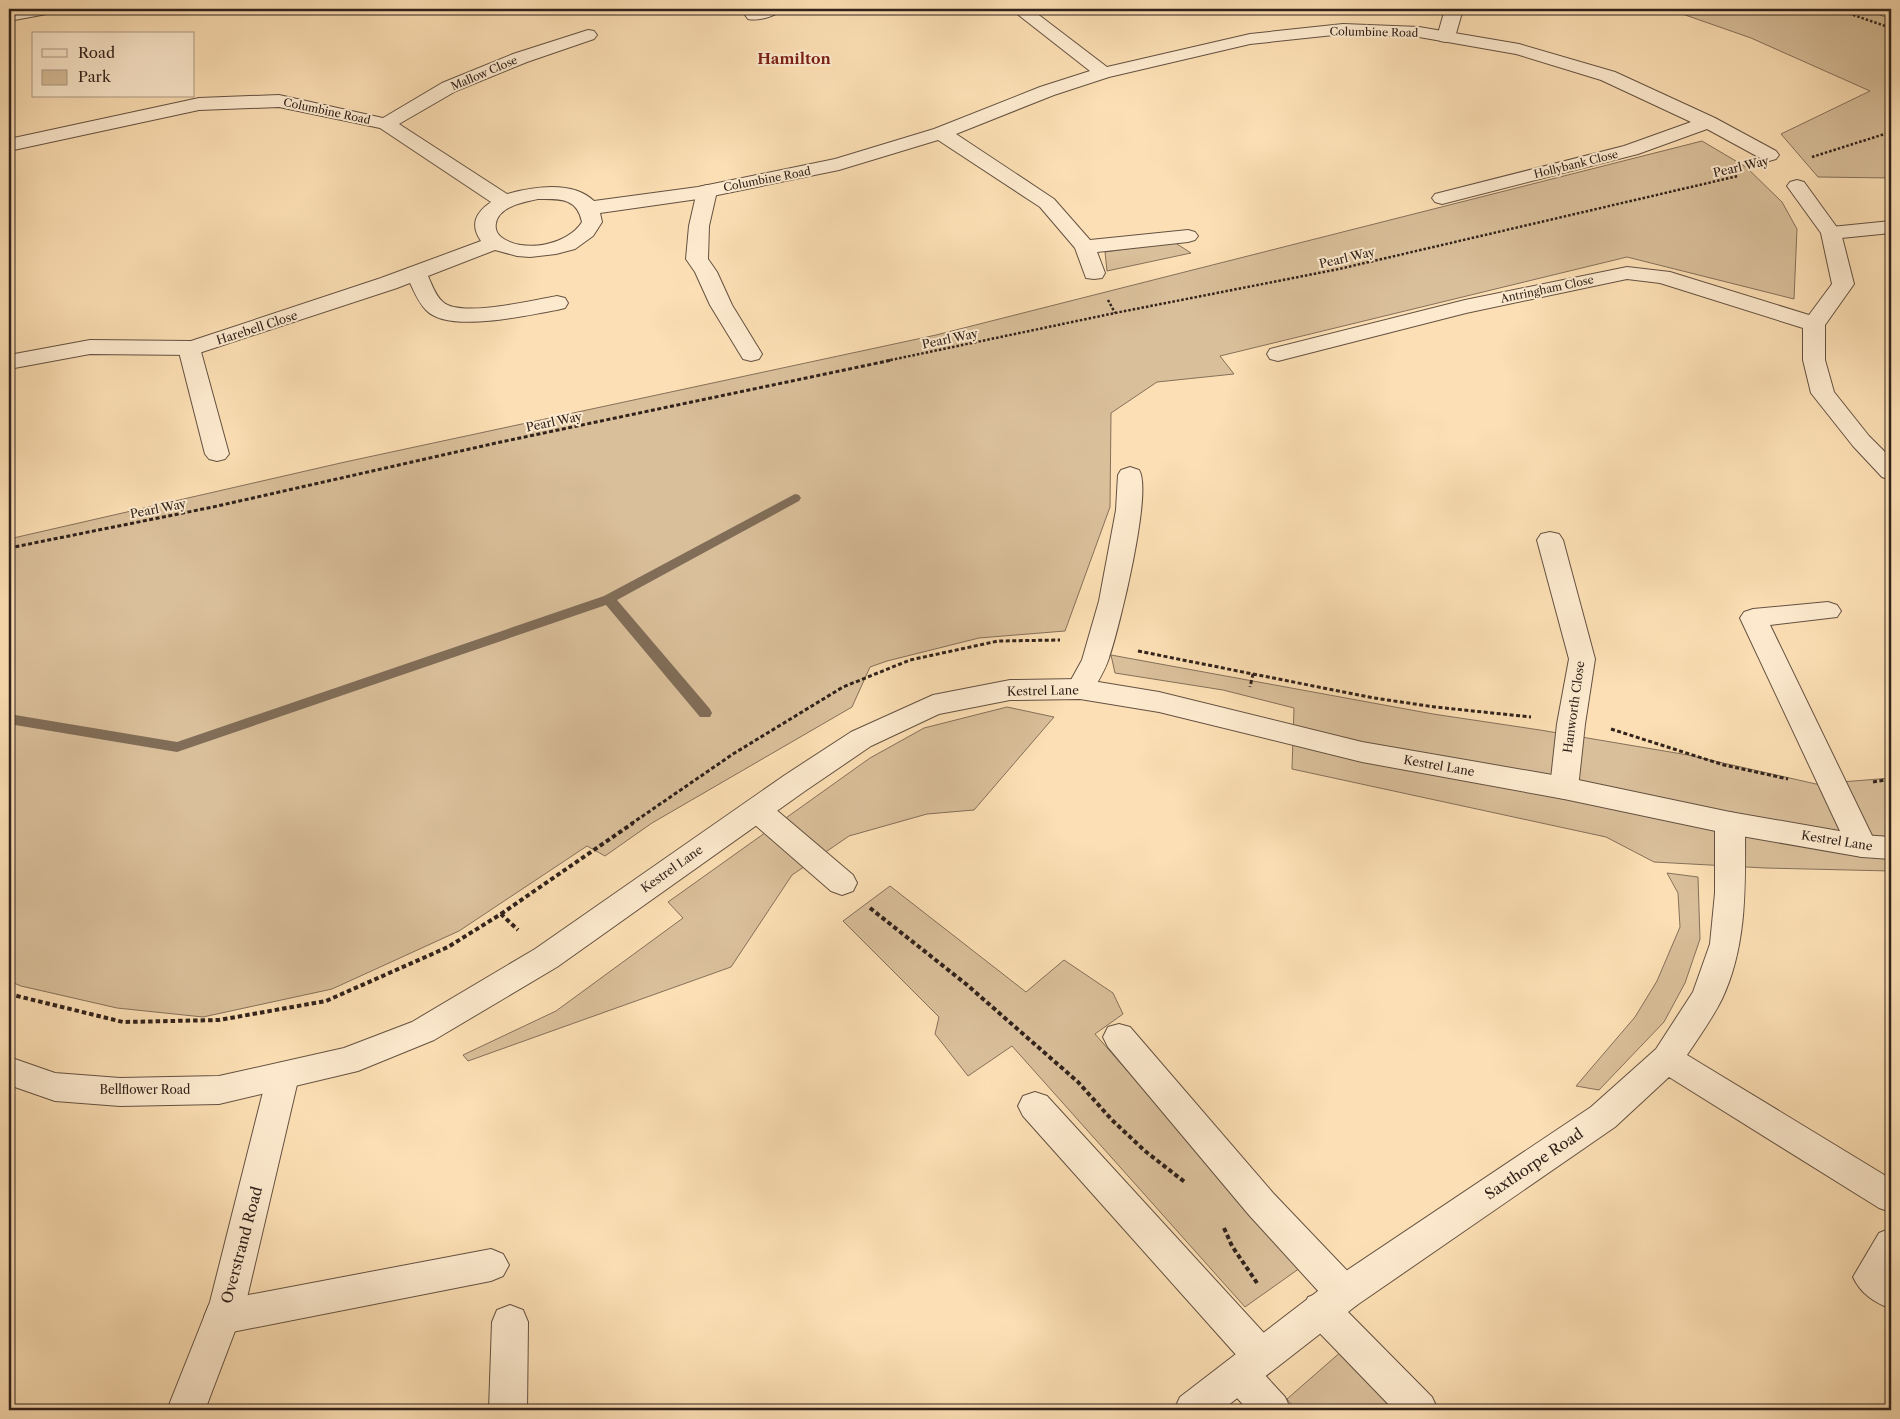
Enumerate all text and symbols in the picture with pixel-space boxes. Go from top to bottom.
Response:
street label: Columbine Road [1330,24,1419,40]
legend [32,32,195,98]
text: Road [78,43,115,62]
district label: Hamilton [757,49,832,68]
street label: Mallow Close [449,53,519,93]
text: Park [78,67,112,86]
street label: Columbine Road [282,95,372,127]
street label: Hollybank Close [1532,147,1620,181]
street label: Pearl Way [1712,153,1771,180]
street label: Columbine Road [722,164,812,194]
street label: Pearl Way [1318,244,1377,271]
street label: Antringham Close [1498,272,1595,306]
street label: Harebell Close [214,307,300,348]
street label: Pearl Way [921,325,980,352]
street label: Pearl Way [525,408,584,435]
street label: Pearl Way [129,496,188,521]
street label: Hanworth Close [1560,660,1587,754]
street label: Kestrel Lane [1007,682,1079,699]
street label: Kestrel Lane [1402,752,1476,779]
street label: Kestrel Lane [1800,827,1874,854]
street label: Kestrel Lane [638,842,706,895]
street label: Bellflower Road [100,1082,191,1097]
street label: Saxthorpe Road [1481,1124,1587,1203]
street label: Overstrand Road [217,1184,266,1305]

